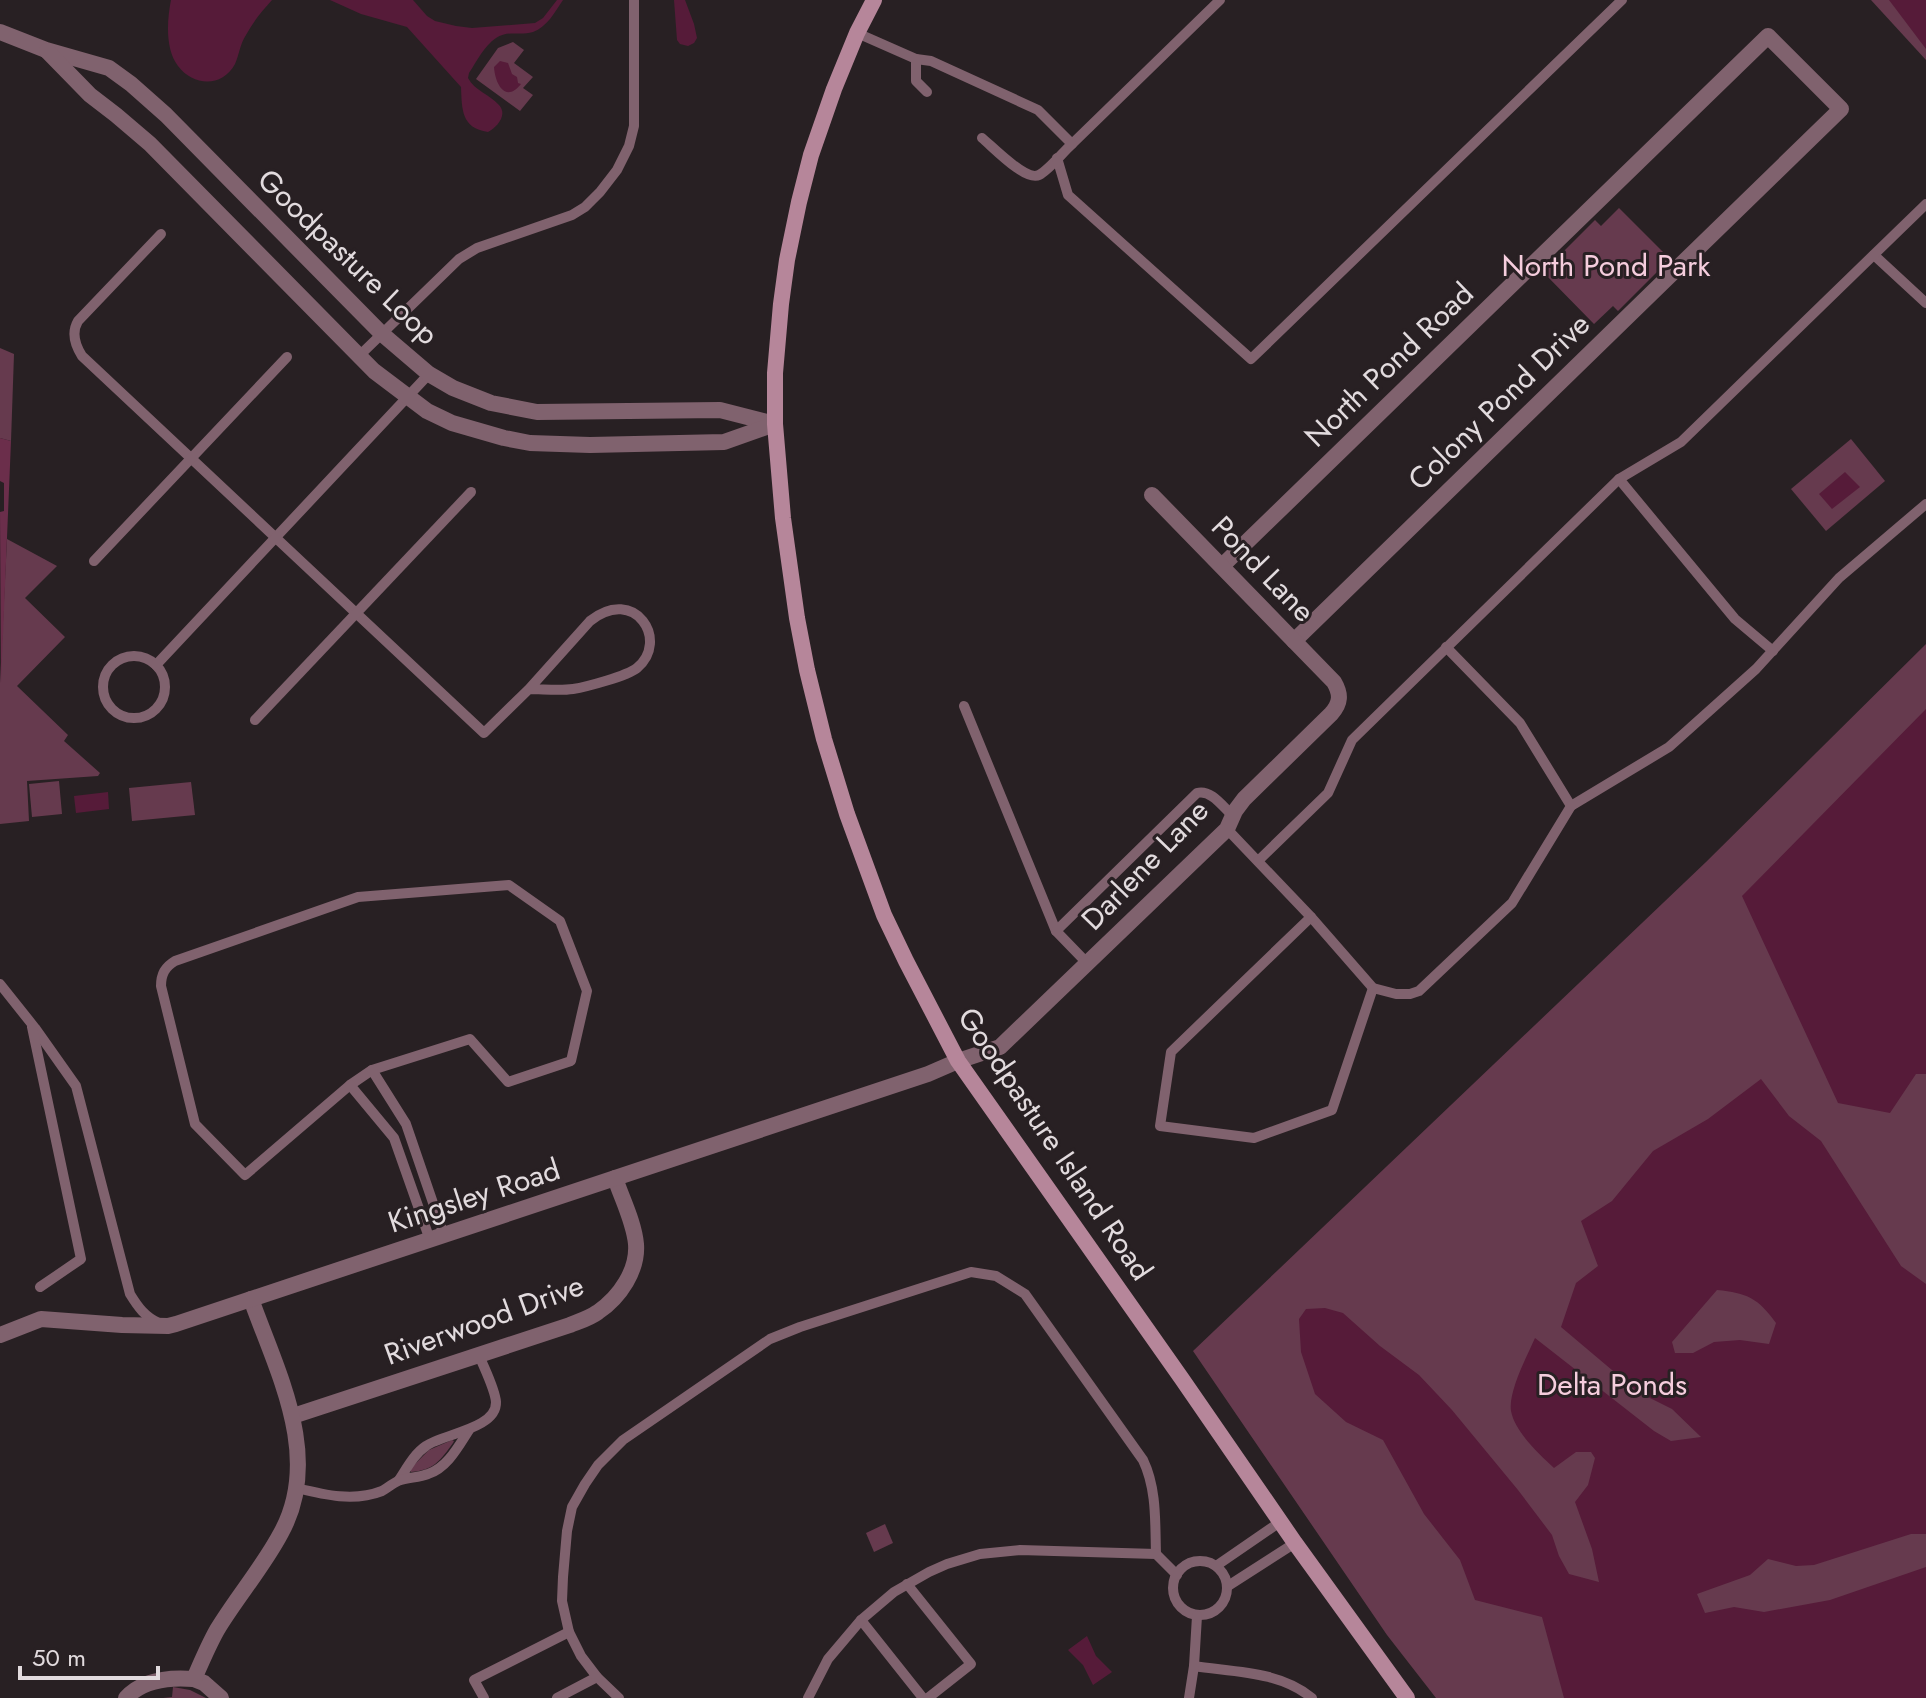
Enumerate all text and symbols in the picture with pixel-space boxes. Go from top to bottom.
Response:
street label: Goodpasture Loop [248,159,449,355]
park label: North Pond Park [1501,244,1711,287]
street label: North Pond Road [1294,273,1483,457]
street label: Colony Pond Drive [1398,303,1599,500]
street label: Pond Lane [1202,506,1325,631]
street label: Darlene Lane [1071,790,1218,940]
street label: Goodpasture Island Road [948,999,1163,1289]
street label: Kingsley Road [382,1147,565,1244]
street label: Riverwood Drive [378,1264,590,1376]
park label: Delta Ponds [1537,1363,1687,1406]
scale bar [20,1630,158,1680]
text: 50 m [32,1640,86,1675]

